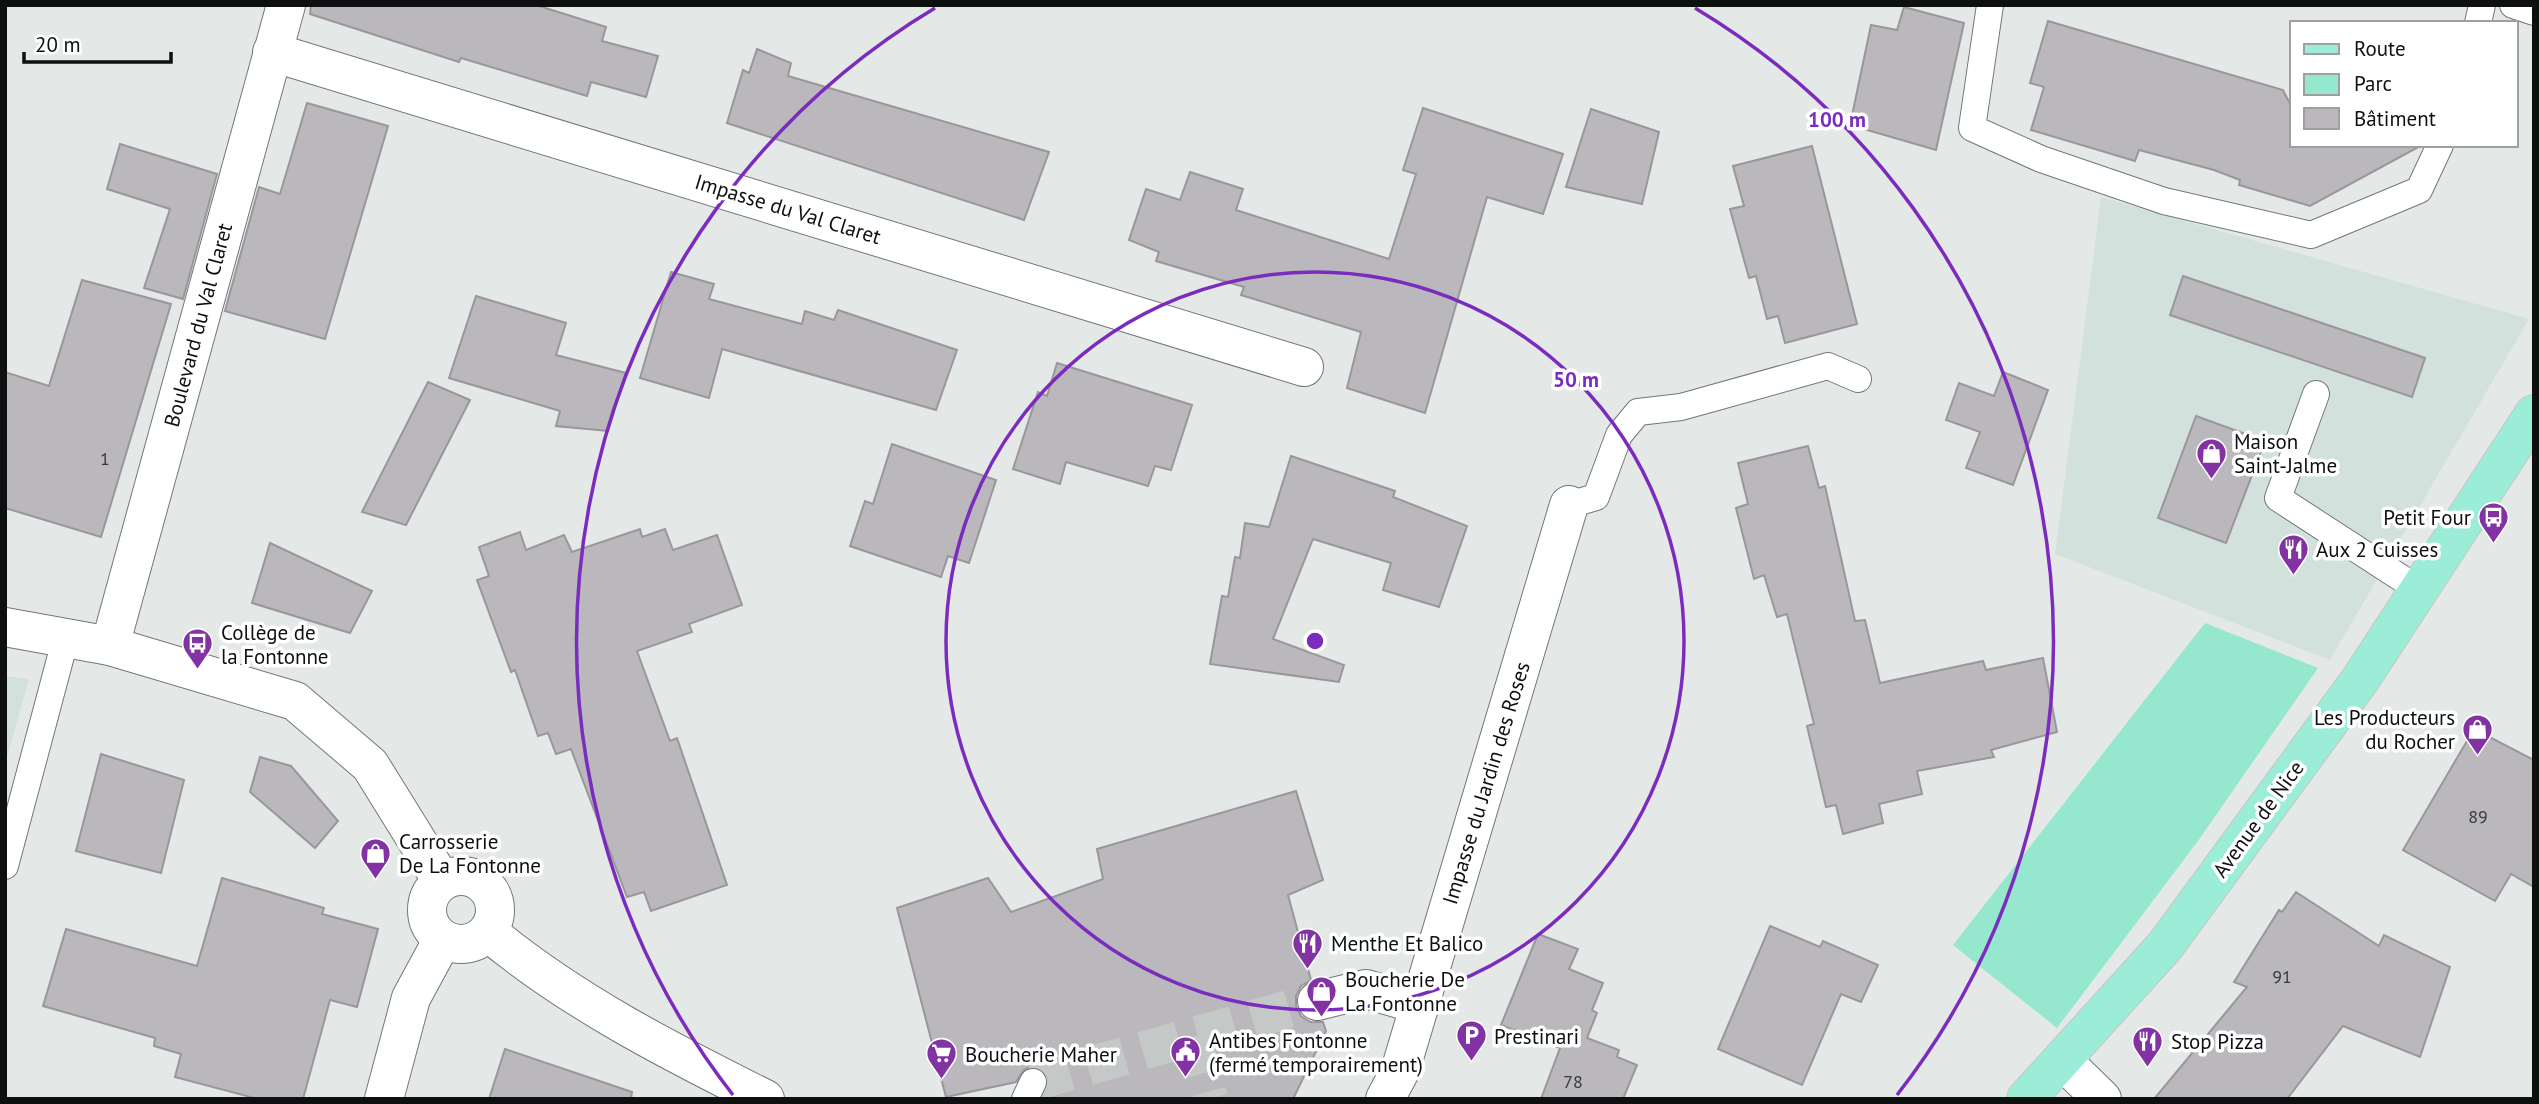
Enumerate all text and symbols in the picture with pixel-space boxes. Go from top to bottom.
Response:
scale bar [24,21,172,65]
legend [2290,21,2518,147]
text: 20 m [35,31,81,58]
text: Route [2354,35,2406,62]
text: Parc [2354,70,2392,97]
text: Bâtiment [2354,105,2436,132]
text: 100 m [1808,106,1866,133]
street label: Impasse du Val Claret [692,168,884,250]
street label: Boulevard du Val Claret [158,220,238,430]
text: 50 m [1553,366,1599,393]
place label: Maison Saint-Jalme [2234,428,2337,479]
shop icon: Maison Saint-Jalme [2194,436,2228,480]
house number: 1 [100,447,110,470]
bus stop icon: Petit Four [2477,500,2511,544]
place label: Petit Four [2383,504,2471,531]
restaurant icon: Aux 2 Cuisses [2276,532,2310,576]
place label: Aux 2 Cuisses [2316,536,2438,563]
place label: Collège de la Fontonne [221,619,329,670]
bus stop icon: Collège de la Fontonne [181,627,215,671]
centre of rings [1303,629,1327,653]
street label: Impasse du Jardin des Roses [1436,658,1536,908]
place label: Les Producteurs du Rocher [2314,704,2455,755]
shop icon: Les Producteurs du Rocher [2461,712,2495,756]
street label: Avenue de Nice [2206,755,2310,883]
house number: 89 [2468,805,2488,828]
place label: Carrosserie De La Fontonne [399,828,541,879]
shop icon: Carrosserie De La Fontonne [359,836,393,880]
restaurant icon: Menthe Et Balico [1291,926,1325,970]
place label: Menthe Et Balico [1331,930,1483,957]
house number: 91 [2272,965,2292,988]
place label: Boucherie De La Fontonne [1345,966,1465,1017]
shop icon: Boucherie De La Fontonne [1305,974,1339,1018]
parking icon: Prestinari [1454,1019,1488,1063]
place label: Prestinari [1494,1023,1579,1050]
restaurant icon: Stop Pizza [2131,1024,2165,1068]
place label: Antibes Fontonne (fermé temporairement) [1209,1027,1423,1078]
place label: Stop Pizza [2171,1028,2264,1055]
public building icon: Antibes Fontonne (fermé temporairement) [1169,1035,1203,1079]
supermarket icon: Boucherie Maher [925,1037,959,1081]
place label: Boucherie Maher [965,1041,1117,1068]
house number: 78 [1563,1070,1583,1093]

